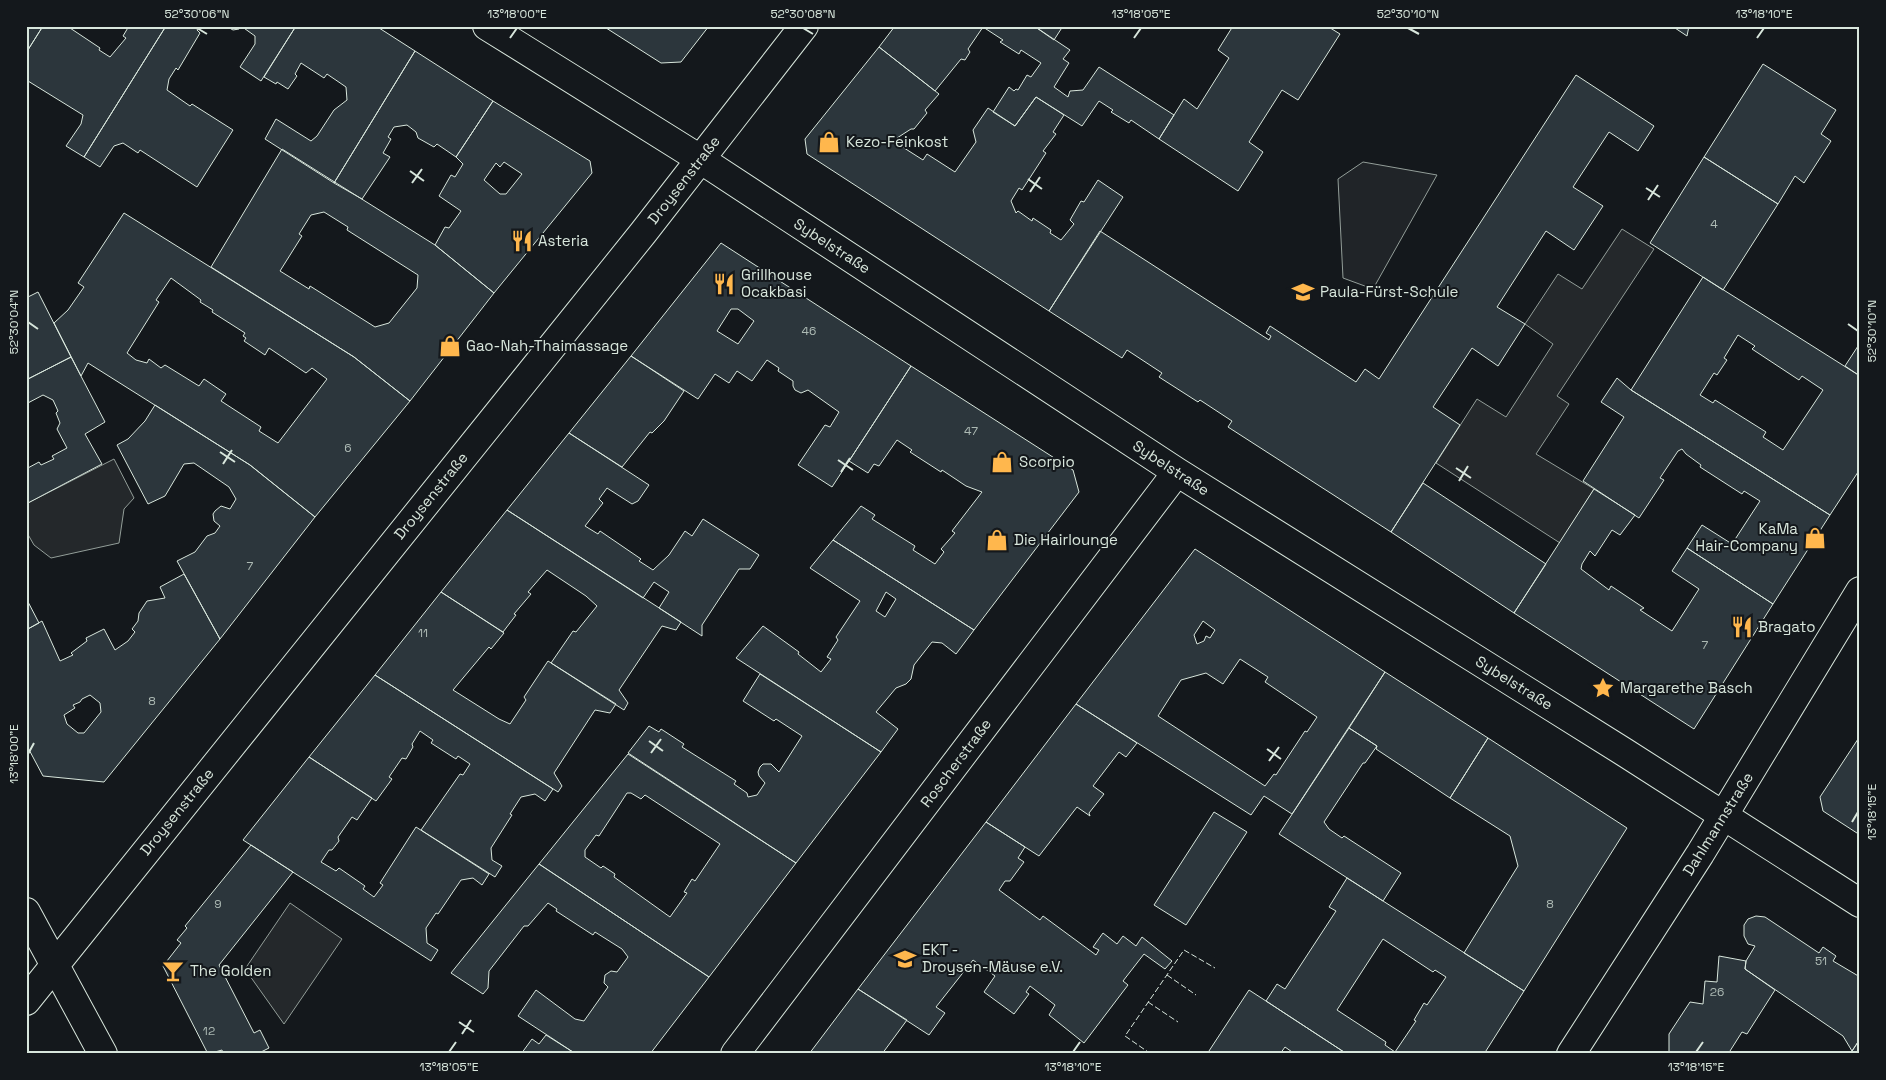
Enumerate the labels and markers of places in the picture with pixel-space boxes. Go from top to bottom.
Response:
shop icon: Kezo-Feinkost [816,129,842,155]
place label: Kezo-Feinkost [846,132,949,151]
restaurant icon: Asteria [509,228,535,254]
place label: Asteria [538,231,589,250]
place label: Grillhouse Ocakbasi [741,265,812,301]
restaurant icon: Grillhouse Ocakbasi [711,271,737,297]
school or university icon: Paula-Fürst-Schule [1290,279,1316,305]
place label: Paula-Fürst-Schule [1320,282,1459,301]
shop icon: Gao-Nah-Thaimassage [437,333,463,359]
place label: Gao-Nah-Thaimassage [466,336,628,355]
shop icon: Scorpio [989,449,1015,475]
place label: Scorpio [1019,452,1075,471]
place label: KaMa Hair-Company [1695,519,1798,555]
shop icon: KaMa Hair-Company [1802,525,1828,551]
shop icon: Die Hairlounge [984,527,1010,553]
place label: Die Hairlounge [1014,530,1118,549]
restaurant icon: Bragato [1729,614,1755,640]
place label: Bragato [1758,617,1815,636]
place icon: Margarethe Basch [1590,675,1616,701]
place label: Margarethe Basch [1620,678,1753,697]
place label: EKT - Droysen-Mäuse e.V. [922,940,1063,976]
school or university icon: EKT - Droysen-Mäuse e.V. [892,946,918,972]
bar icon: The Golden [160,958,186,984]
place label: The Golden [190,961,271,980]

